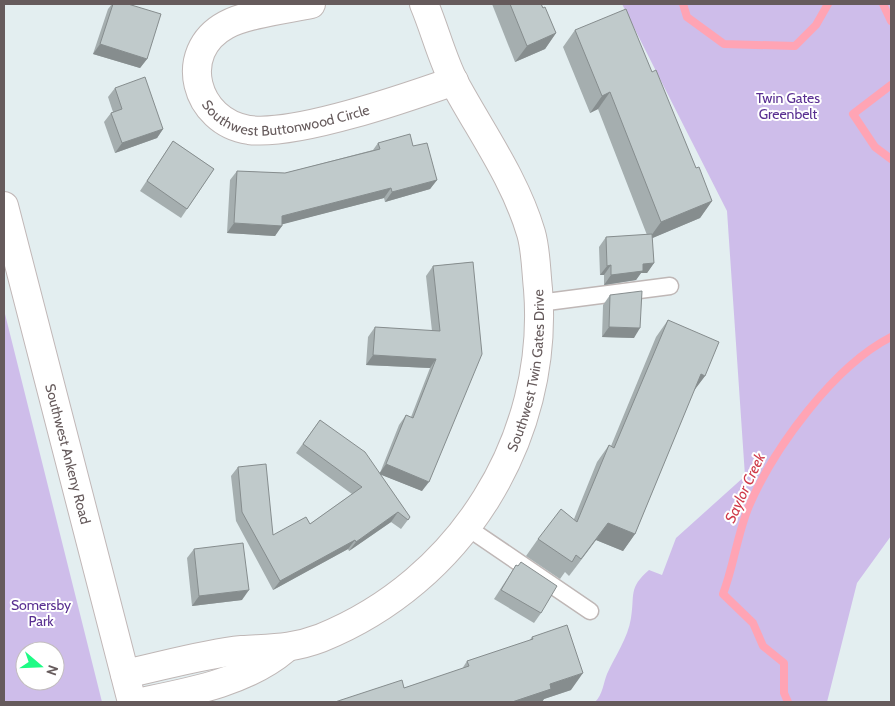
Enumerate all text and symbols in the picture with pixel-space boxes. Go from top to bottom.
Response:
street label: Southwest Buttonwood Circle [201,88,377,114]
park label: Twin Gates Greenbelt [756,89,820,123]
text: Southwest Buttonwood Circle [198,96,372,140]
street label: Southwest Twin Gates Drive [503,289,548,454]
street label: Southwest Ankeny Road [41,382,95,526]
water label: Saylor Creek [721,450,769,526]
park label: Somersby Park [11,596,71,630]
north arrow [15,641,65,691]
text: N [42,663,62,678]

